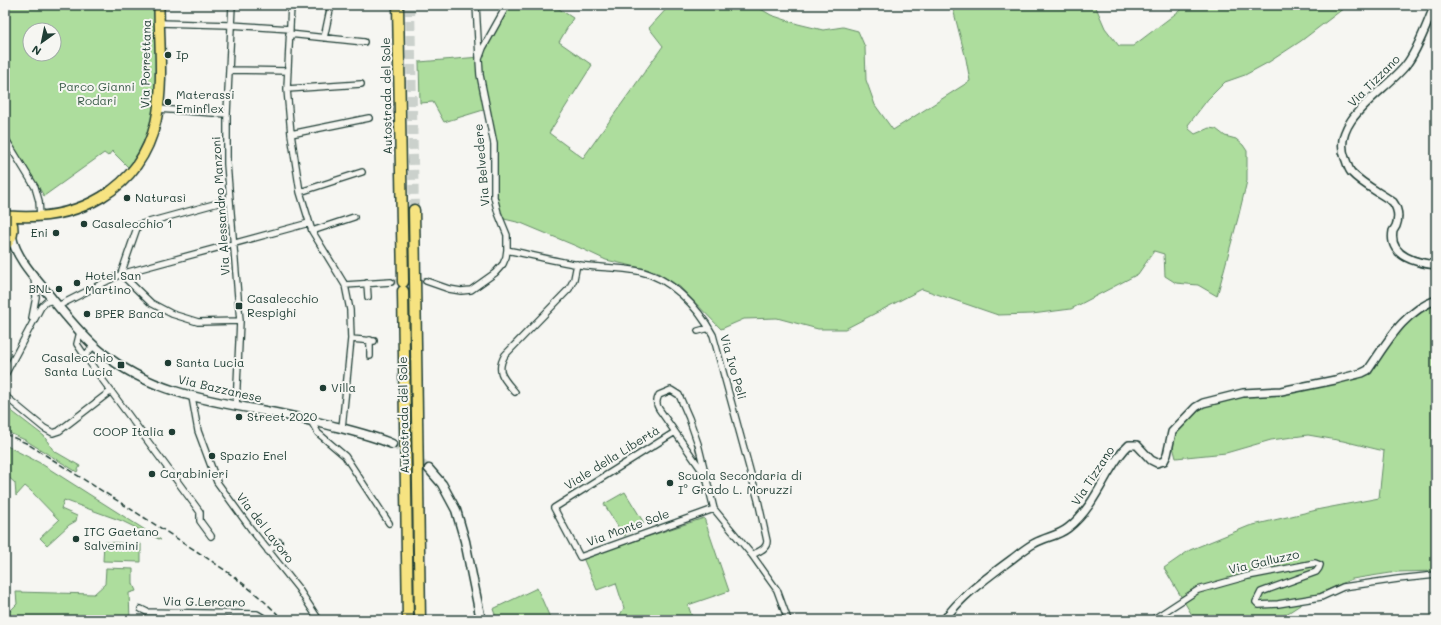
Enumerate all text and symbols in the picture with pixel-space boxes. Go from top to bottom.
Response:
street label: Via Porrettana [136,19,154,109]
north arrow [22,22,62,62]
street label: Autostrada del Sole [377,37,395,155]
text: N [29,42,44,59]
place label: Ip [176,46,189,62]
marker: Ip [163,50,173,60]
street label: Via Tizzano [1344,51,1403,110]
park label: Parco Gianni Rodari [59,78,135,108]
place label: Materassi Eminflex [176,86,235,116]
marker: Materassi Eminflex [163,97,173,107]
street label: Via Belvedere [469,123,493,207]
street label: Via Alessandro Manzoni [207,136,233,276]
place label: Naturasì [135,189,186,205]
marker: Naturasì [122,193,132,203]
place label: Casalecchio 1 [92,215,173,231]
marker: Casalecchio 1 [79,219,89,229]
place label: Eni [31,224,48,240]
marker: Eni [51,228,61,238]
place label: Hotel San Martino [85,267,141,297]
marker: Hotel San Martino [72,278,82,288]
place label: BNL [28,280,52,296]
marker: BNL [54,284,64,294]
place label: Casalecchio Respighi [247,290,318,320]
marker: Casalecchio Respighi [234,301,244,311]
place label: BPER Banca [95,305,164,321]
marker: BPER Banca [82,309,92,319]
street label: Via Ivo Peli [717,332,751,401]
place label: Casalecchio Santa Lucia [42,349,113,379]
place label: Santa Lucia [176,354,245,370]
street label: Autostrada del Sole [394,356,412,474]
marker: Santa Lucia [163,358,173,368]
marker: Casalecchio Santa Lucia [116,360,126,370]
street label: Via Bazzanese [177,371,264,405]
place label: Villa [331,379,356,395]
marker: Villa [318,383,328,393]
place label: Street 2020 [247,408,318,424]
marker: Street 2020 [234,412,244,422]
street label: Viale della Libertà [561,421,662,493]
place label: COOP Italia [93,423,164,439]
marker: COOP Italia [167,427,177,437]
street label: Via Tizzano [1067,443,1117,508]
place label: Spazio Enel [220,447,287,463]
marker: Spazio Enel [207,451,217,461]
place label: Carabinieri [160,465,228,481]
place label: Scuola Secondaria di I° Grado L. Moruzzi [678,467,802,497]
marker: Carabinieri [147,469,157,479]
marker: Scuola Secondaria di I° Grado L. Moruzzi [665,478,675,488]
street label: Via del Lavoro [233,489,298,566]
street label: Via Monte Sole [584,505,671,549]
place label: ITC Gaetano Salvemini [84,523,159,553]
marker: ITC Gaetano Salvemini [71,534,81,544]
street label: Via Galluzzo [1227,545,1301,577]
street label: Via G.Lercaro [163,592,245,610]

